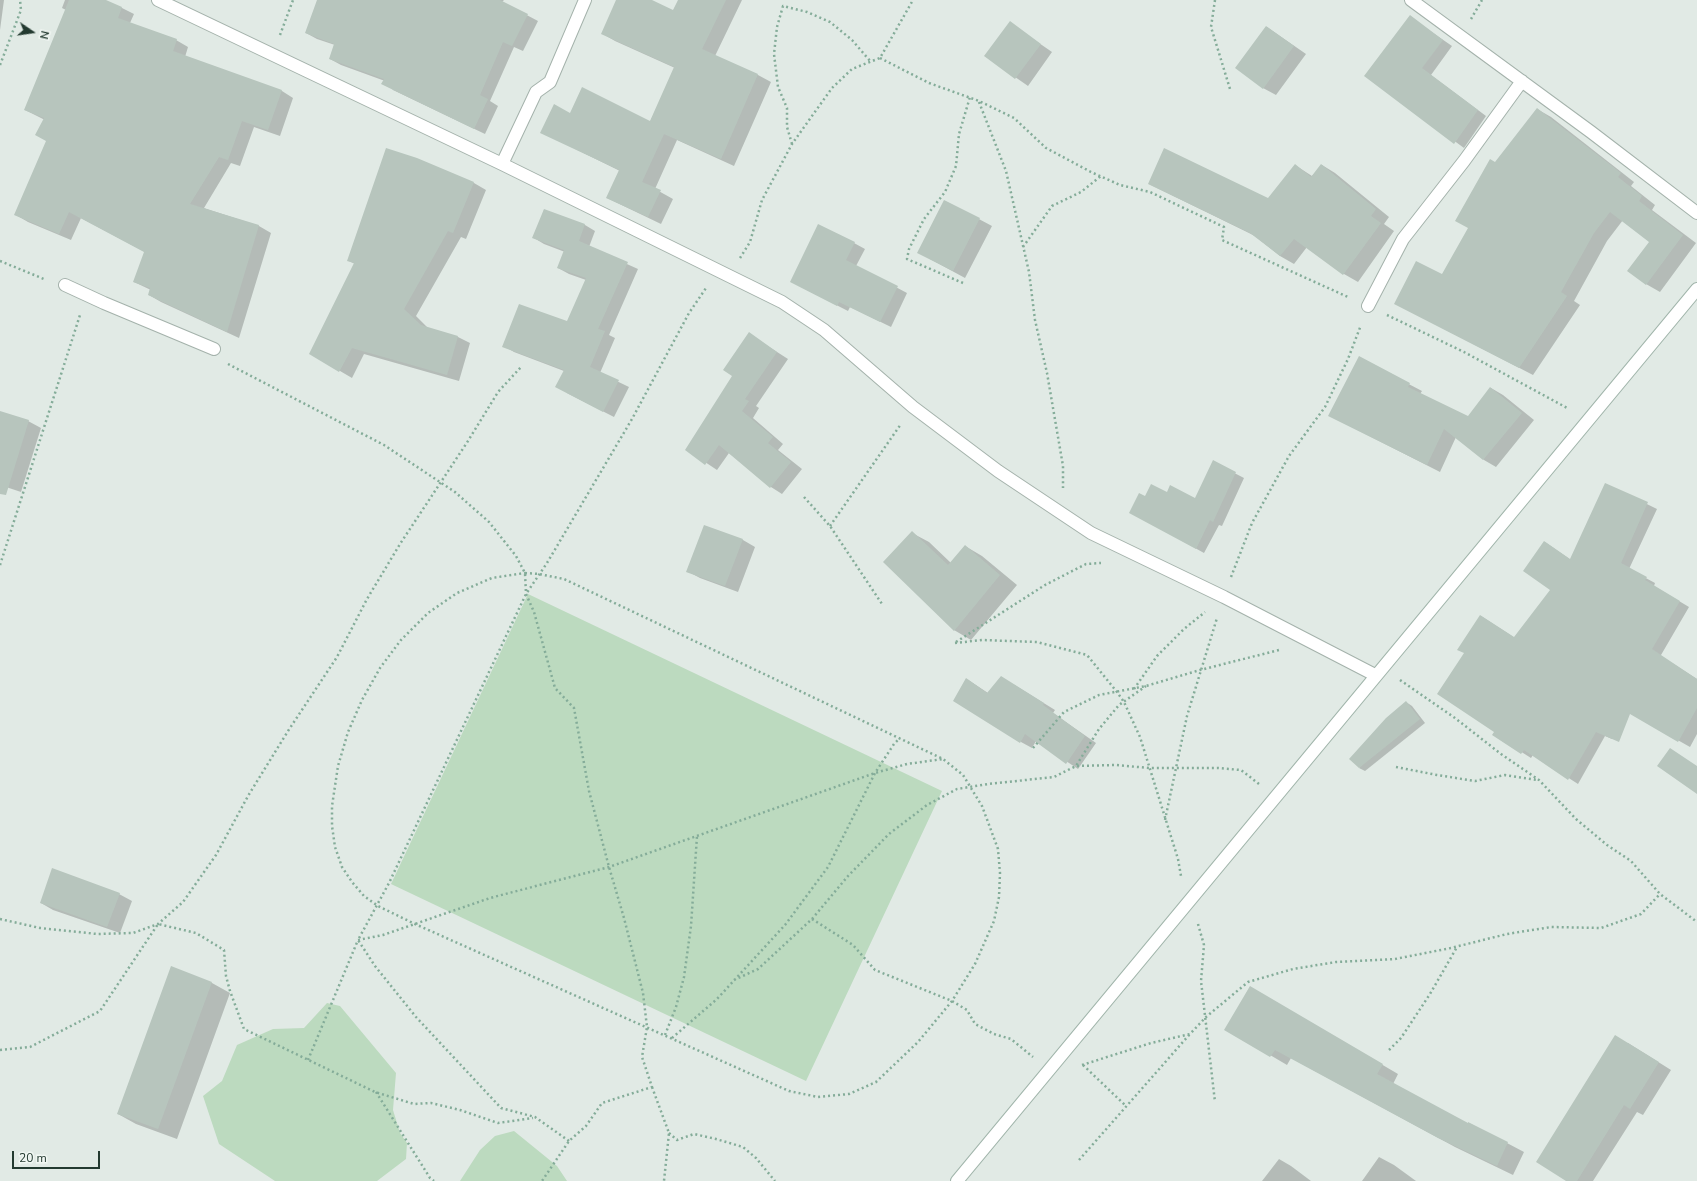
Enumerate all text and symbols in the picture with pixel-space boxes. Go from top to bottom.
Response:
north arrow [12,12,52,52]
text: N [36,29,52,41]
scale bar [14,1143,102,1169]
text: 20 m [19,1150,47,1166]

